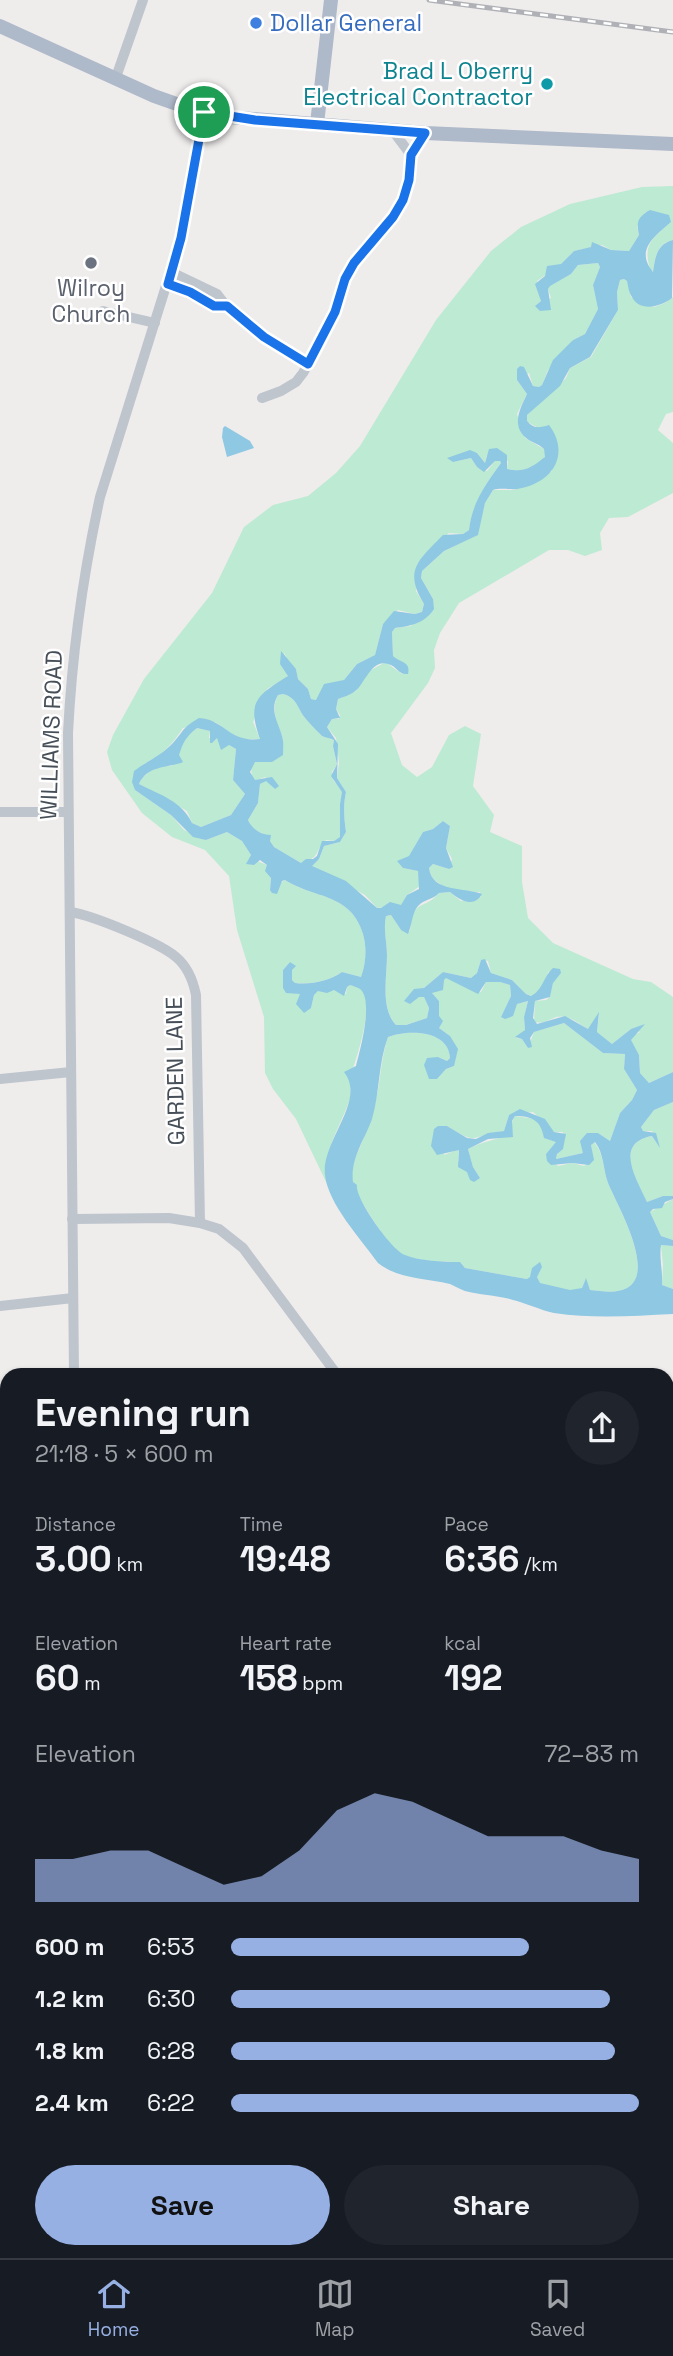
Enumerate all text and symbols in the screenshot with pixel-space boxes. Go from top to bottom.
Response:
place label: Dollar General [270,8,422,38]
marker: Dollar General [248,15,264,31]
place label: Brad L Oberry Electrical Contractor [303,56,533,112]
marker: Brad L Oberry Electrical Contractor [539,76,555,92]
pin [174,82,234,142]
icon: arrive [185,93,223,131]
marker: Wilroy Church [83,255,99,271]
place label: Wilroy Church [52,273,130,329]
street label: WILLIAMS ROAD [33,649,69,821]
street label: GARDEN LANE [159,996,191,1146]
text: Evening run [35,1389,251,1437]
button: share [565,1391,639,1465]
text: 21:18 · 5 × 600 m [35,1439,213,1469]
text: Distance [35,1512,116,1537]
text: Time [240,1512,283,1537]
text: Pace [444,1512,489,1537]
text: 3.00 [35,1537,112,1581]
text: 19:48 [240,1537,331,1581]
text: 6:36 [444,1537,519,1581]
text: km [112,1552,143,1577]
text: /km [519,1552,558,1577]
text: Elevation [35,1631,118,1656]
text: Heart rate [240,1631,332,1656]
text: kcal [444,1631,481,1656]
text: 60 [35,1656,79,1700]
text: 158 [240,1656,297,1700]
text: 192 [444,1656,503,1700]
text: m [79,1671,101,1696]
text: bpm [297,1671,343,1696]
text: Elevation [35,1739,136,1769]
text: 72–83 m [545,1739,639,1769]
text: 600 m [35,1932,105,1962]
text: 6:53 [147,1932,195,1962]
text: 1.2 km [35,1984,104,2014]
text: 6:30 [147,1984,196,2014]
text: 1.8 km [35,2036,105,2066]
text: 6:28 [147,2036,195,2066]
text: 2.4 km [35,2088,109,2118]
text: 6:22 [147,2088,195,2118]
button: Save [35,2165,330,2245]
button: Share [344,2165,639,2245]
tab: Home [88,2275,139,2342]
tab: Map [315,2275,354,2342]
tab: Saved [530,2275,585,2342]

